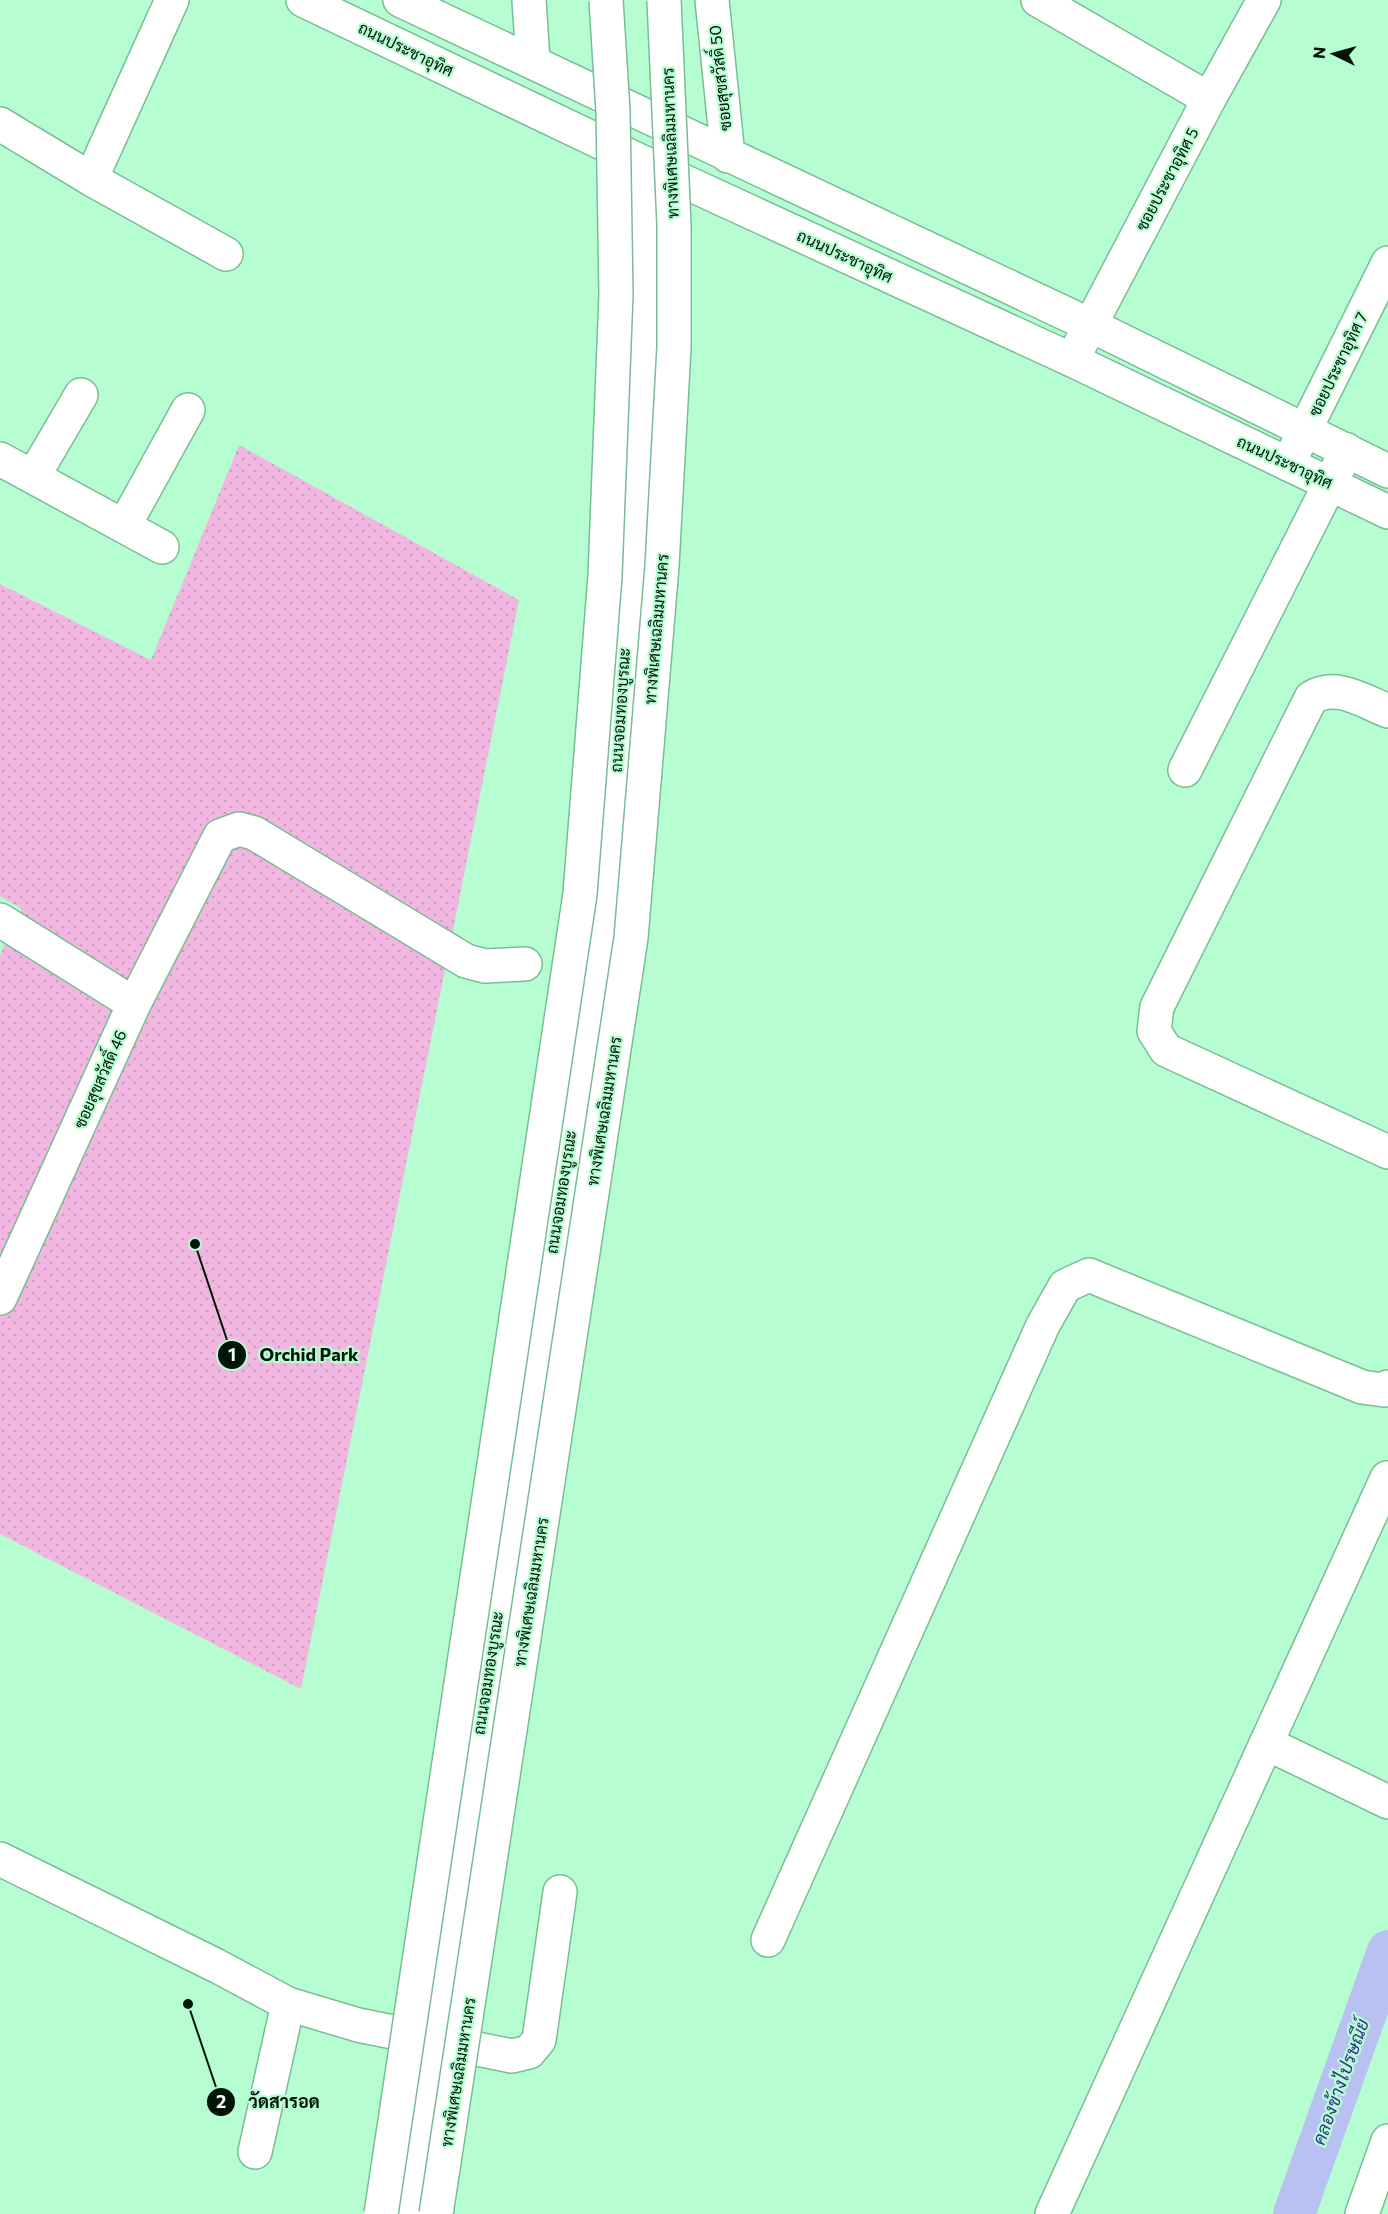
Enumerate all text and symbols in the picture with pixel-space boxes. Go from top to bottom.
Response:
street label: ถนนประชาอุทิศ [354,17,457,82]
street label: ซอยสุขสวัสดิ์ 50 [700,24,737,132]
north arrow [1304,24,1364,84]
text: N [1309,46,1329,59]
street label: ทางพิเศษเฉลิมมหานคร [657,67,682,219]
street label: ซอยประชาอุทิศ 5 [1131,124,1204,235]
street label: ถนนประชาอุทิศ [793,225,896,289]
street label: ซอยประชาอุทิศ 7 [1304,309,1374,420]
street label: ถนนประชาอุทิศ [1233,431,1336,495]
street label: ทางพิเศษเฉลิมมหานคร [639,553,672,705]
street label: ถนนจอมทองบูรณะ [606,647,636,773]
street label: ซอยสุขสวัสดิ์ 46 [65,1025,132,1132]
street label: ทางพิเศษเฉลิมมหานคร [582,1035,625,1187]
street label: ถนนจอมทองบูรณะ [541,1129,583,1256]
callout: Orchid Park [217,1337,370,1373]
text: 1 [228,1343,236,1365]
text: Orchid Park [260,1343,359,1365]
street label: ทางพิเศษเฉลิมมหานคร [509,1516,552,1668]
street label: ถนนจอมทองบูรณะ [468,1610,510,1737]
street label: ทางพิเศษเฉลิมมหานคร [436,1996,479,2148]
water label: คลองข้างไปรษณีย์ [1306,2012,1374,2148]
callout: วัดสารอด [206,2084,332,2120]
text: 2 [216,2090,226,2112]
text: วัดสารอด [248,2090,320,2112]

